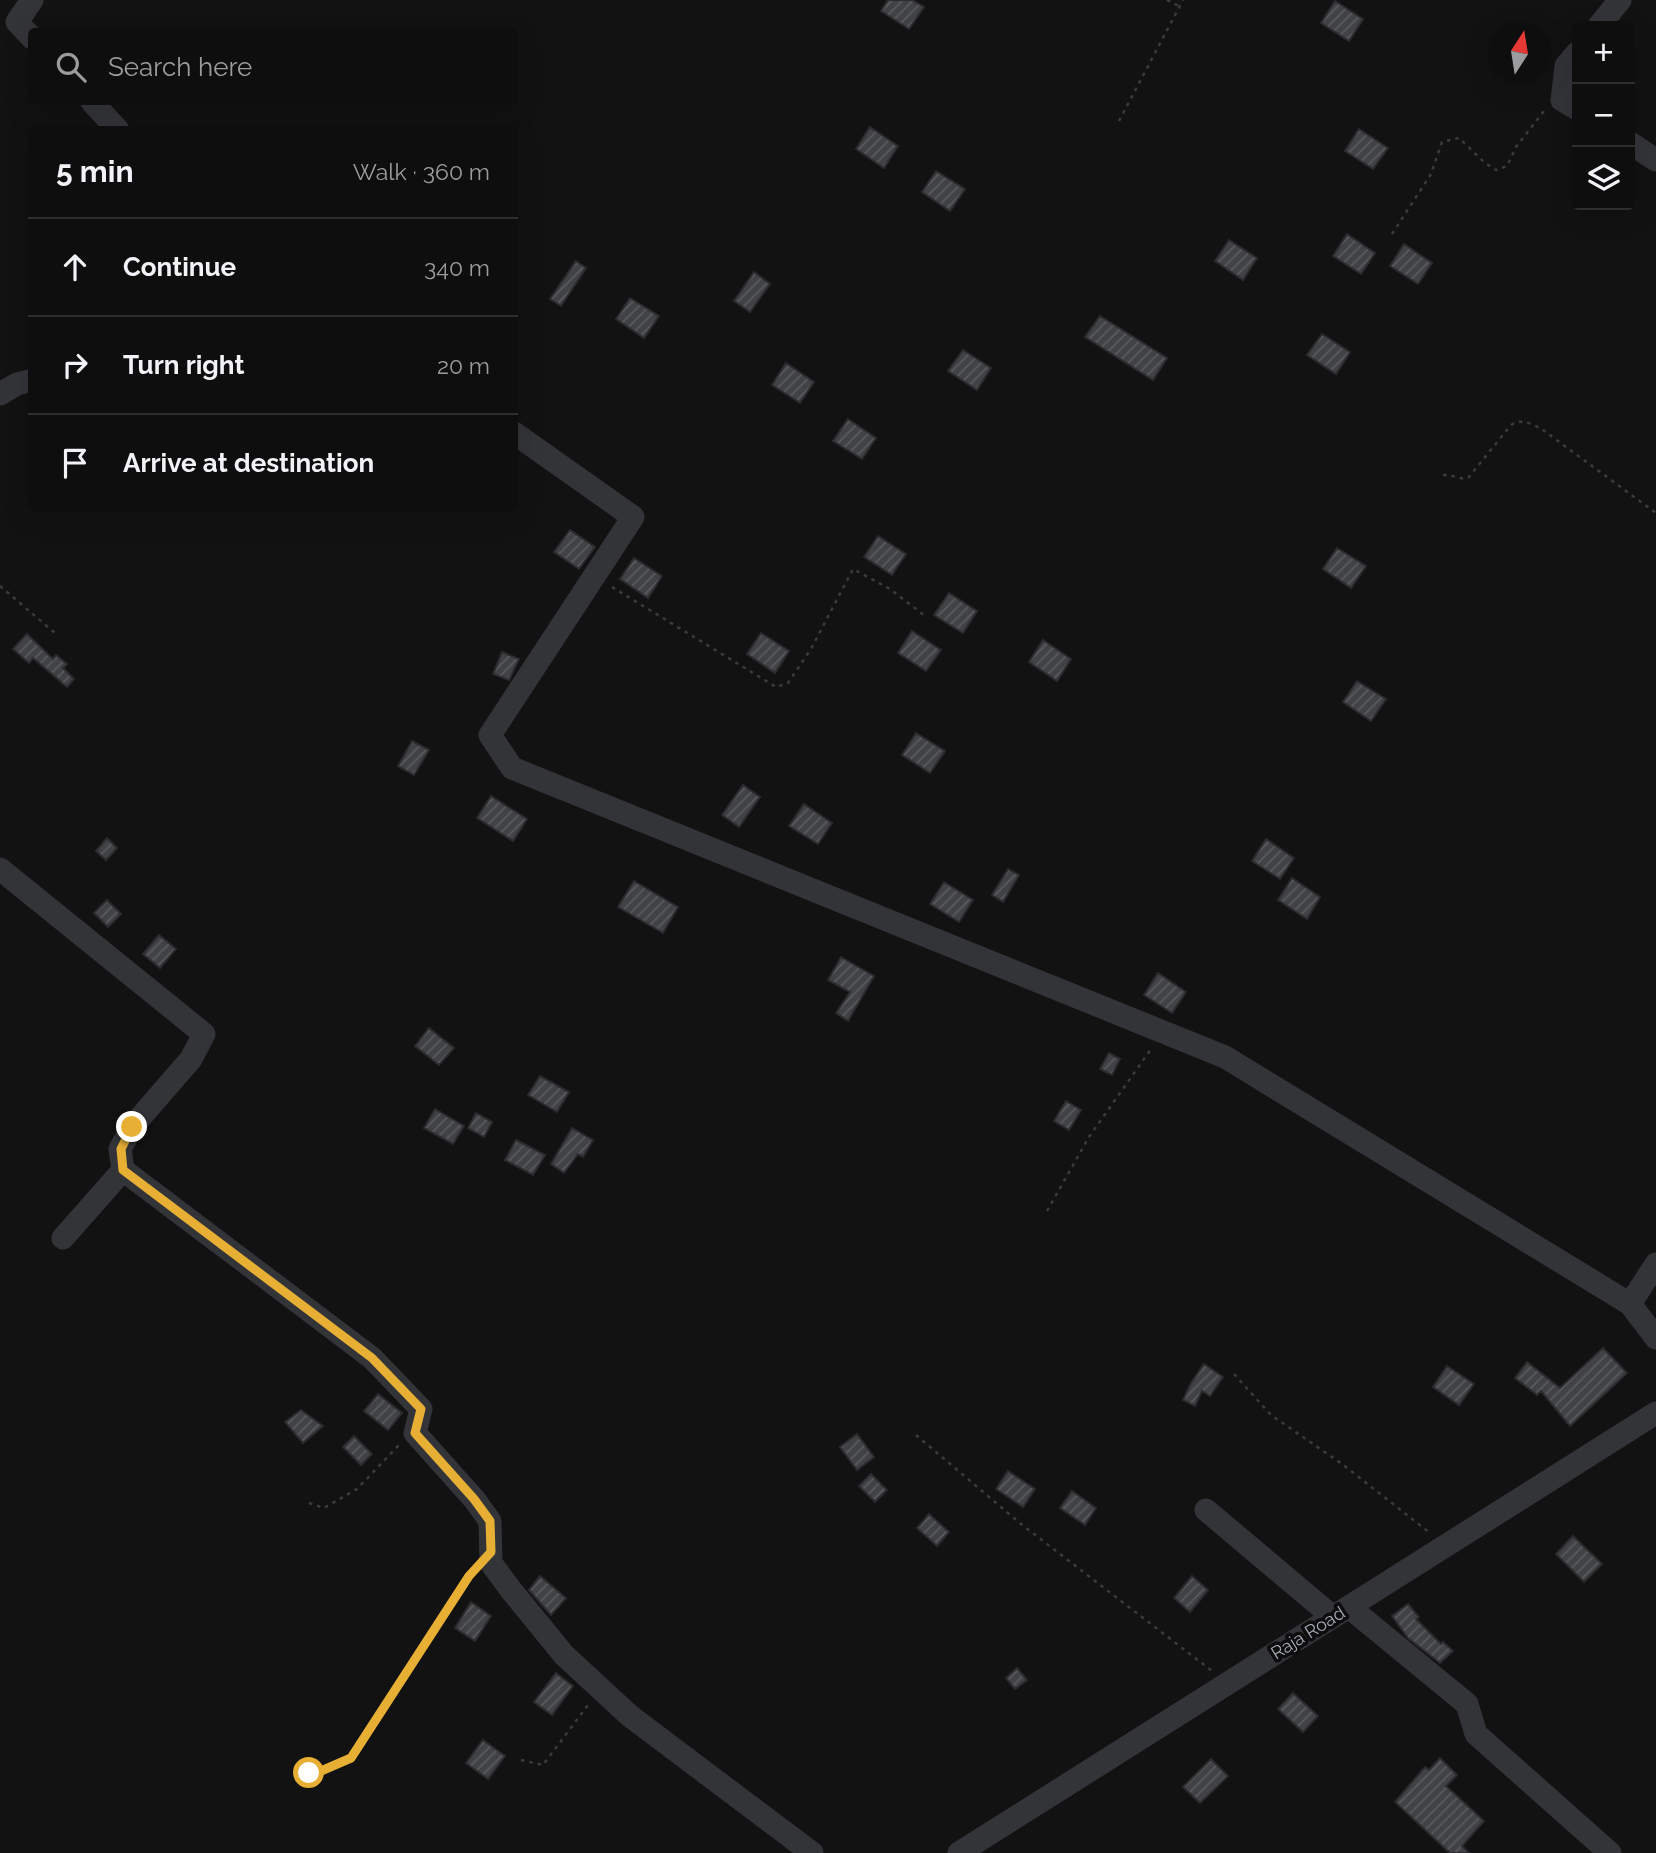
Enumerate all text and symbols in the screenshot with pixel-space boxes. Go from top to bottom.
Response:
north arrow [1488,21,1551,84]
map controls [1572,21,1635,210]
button: + [1572,21,1635,84]
search box [28,28,518,105]
icon: search [52,48,90,86]
text: Search here [108,52,252,82]
button: − [1572,84,1635,147]
button: layers [1572,147,1635,210]
text: 5 min [56,154,134,189]
text: Walk · 360 m [353,158,490,185]
icon: ahead [56,248,94,286]
text: Continue [123,252,236,282]
text: 340 m [424,254,490,281]
icon: right [56,346,94,384]
text: Turn right [123,350,244,380]
text: 20 m [437,352,490,379]
icon: arrive [56,444,94,482]
text: Arrive at destination [123,448,374,478]
route end [116,1111,147,1142]
street label: Raja Road [1267,1602,1349,1663]
route start [293,1757,324,1788]

